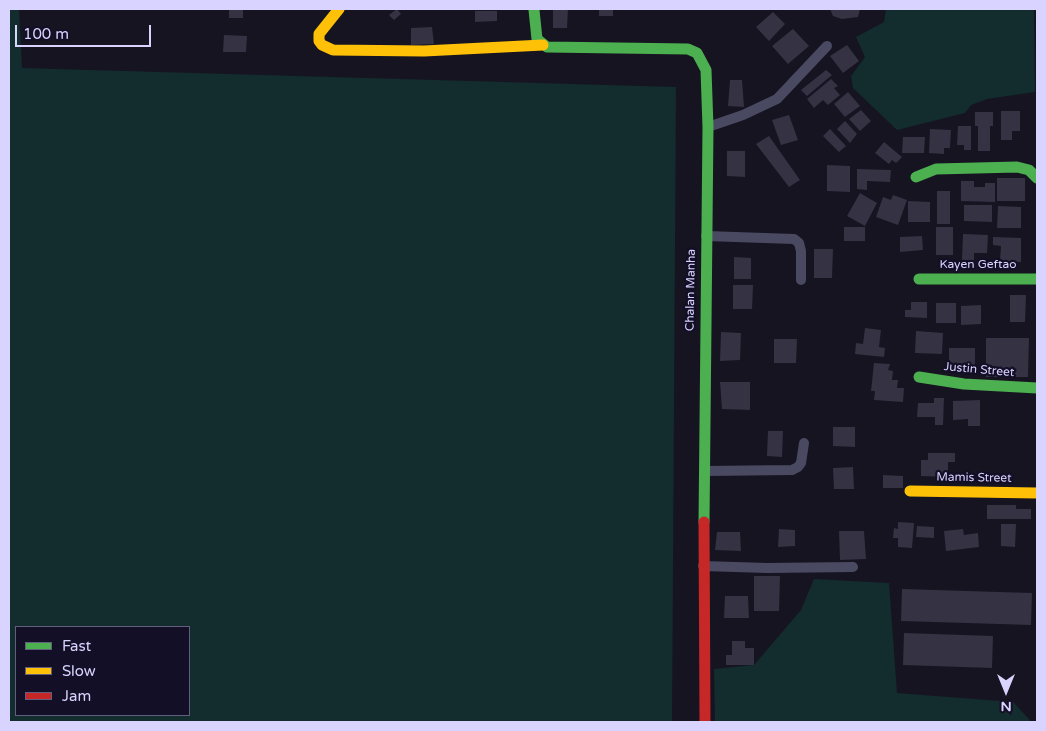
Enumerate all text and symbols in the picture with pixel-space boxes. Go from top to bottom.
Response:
scale bar [18,15,154,47]
text: 100 m [23,25,69,43]
street label: Chalan Manha [683,249,699,331]
street label: Kayen Geftao [939,258,1017,272]
street label: Justin Street [943,360,1015,380]
street label: Mamis Street [936,470,1012,486]
legend [15,626,190,716]
text: Fast [62,637,91,655]
text: Slow [62,662,96,680]
north arrow [981,666,1031,716]
text: Jam [62,687,91,705]
text: N [1000,698,1012,715]

